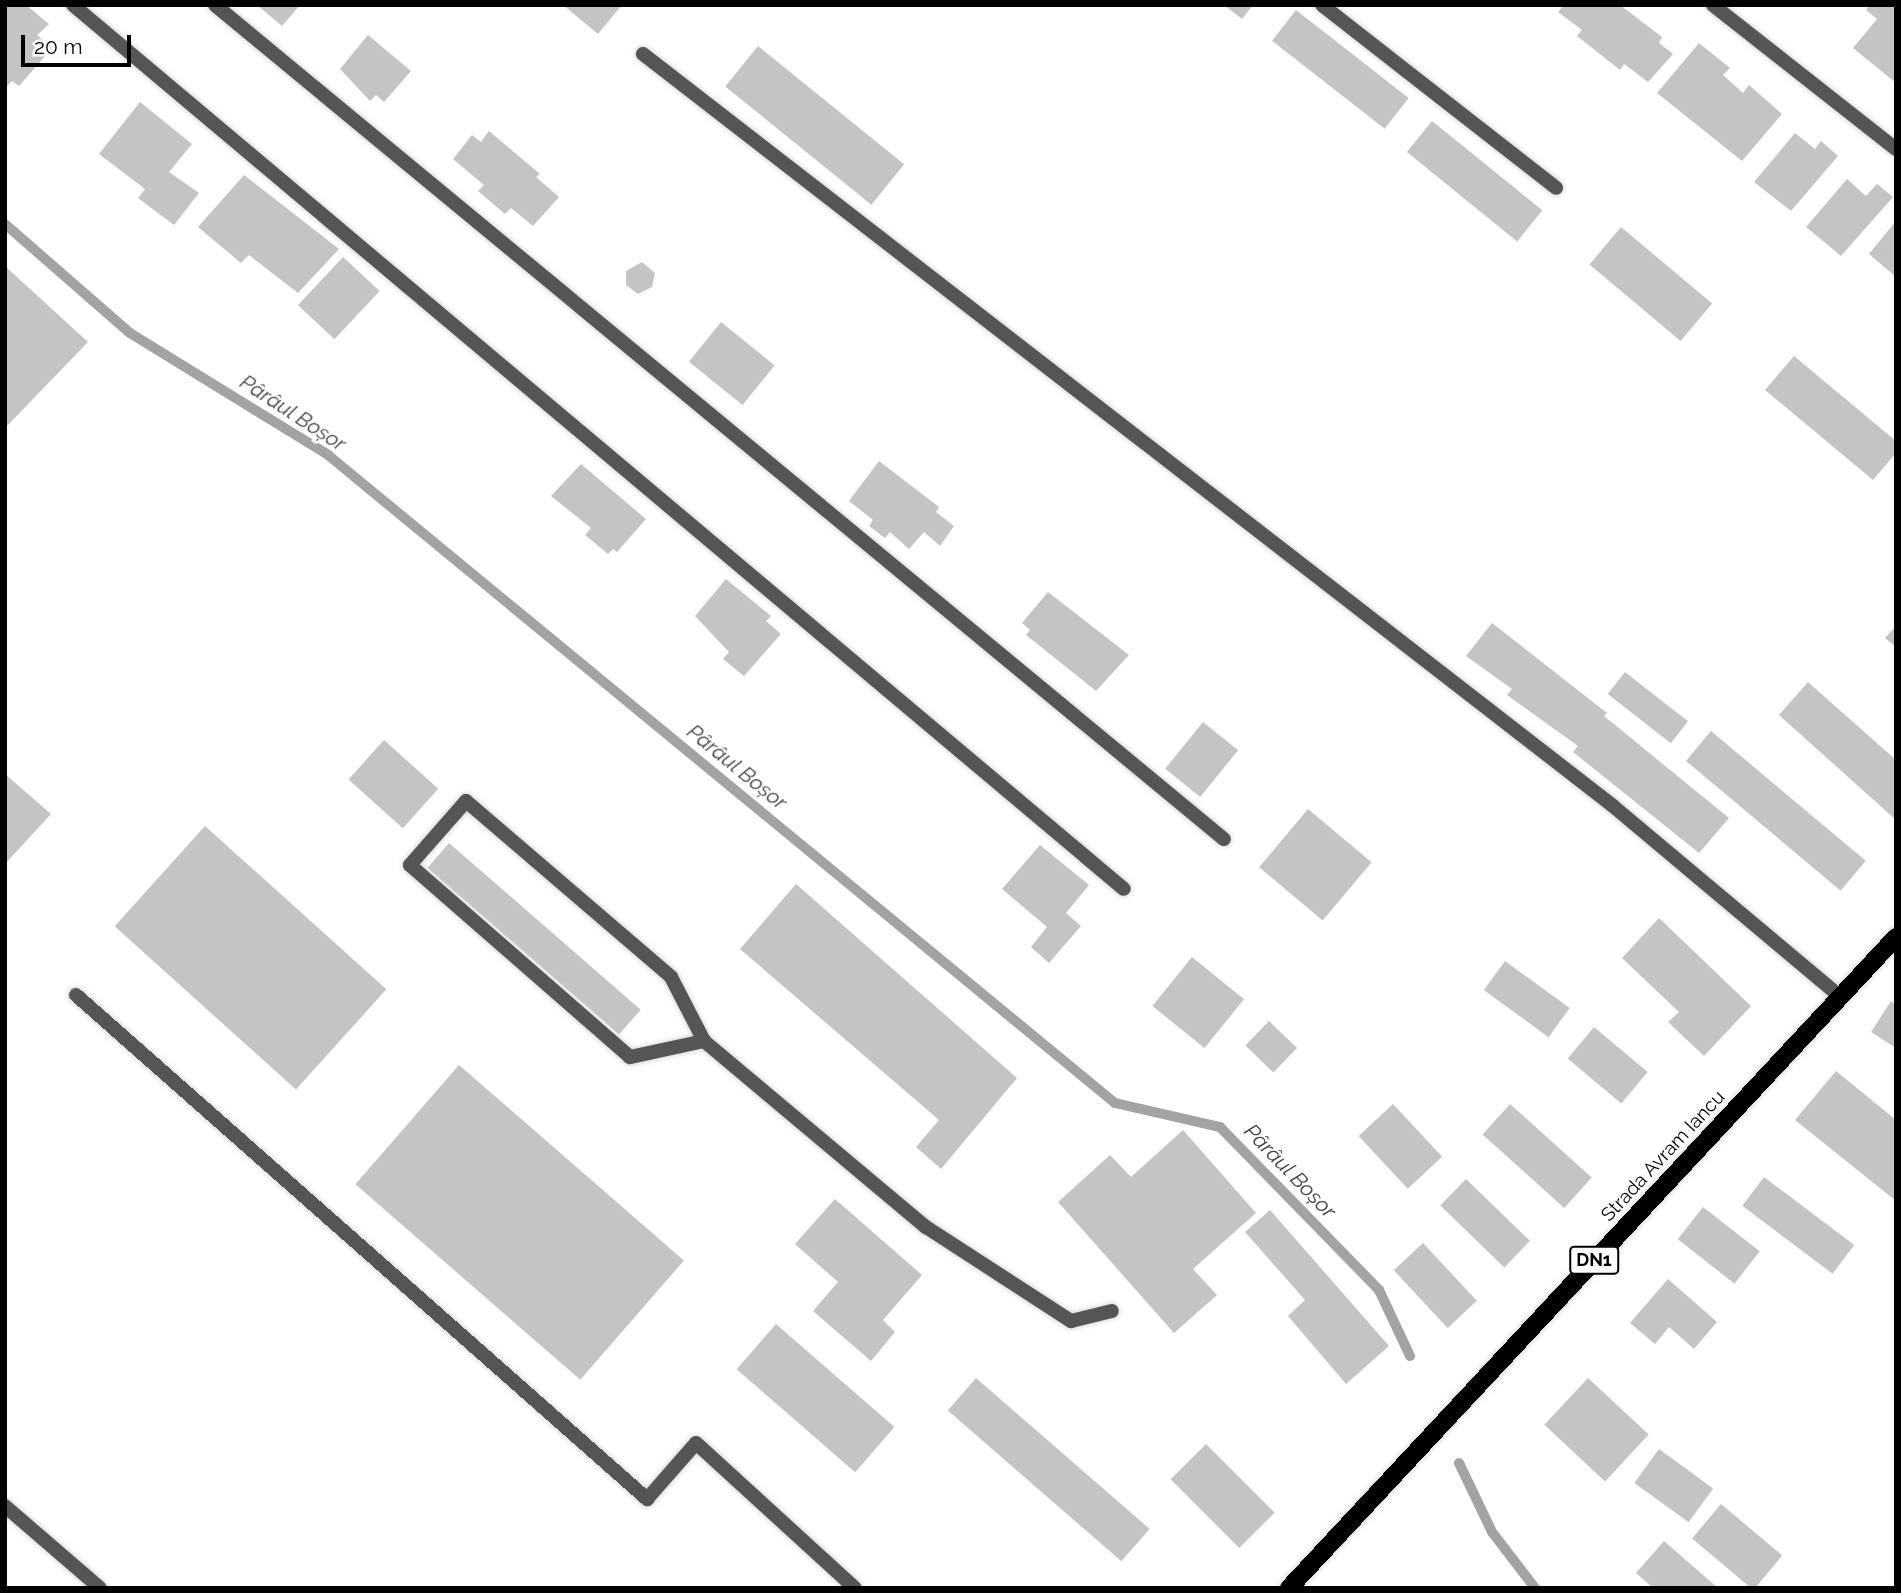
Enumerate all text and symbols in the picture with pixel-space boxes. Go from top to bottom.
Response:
scale bar [24,21,135,65]
text: 20 m [34,34,82,59]
water label: Pârâul Boșor [235,369,351,457]
water label: Pârâul Boșor [682,719,792,815]
street label: Strada Avram Iancu [1596,1086,1730,1226]
water label: Pârâul Boșor [1239,1118,1341,1224]
road number: DN1 [1568,1246,1620,1274]

